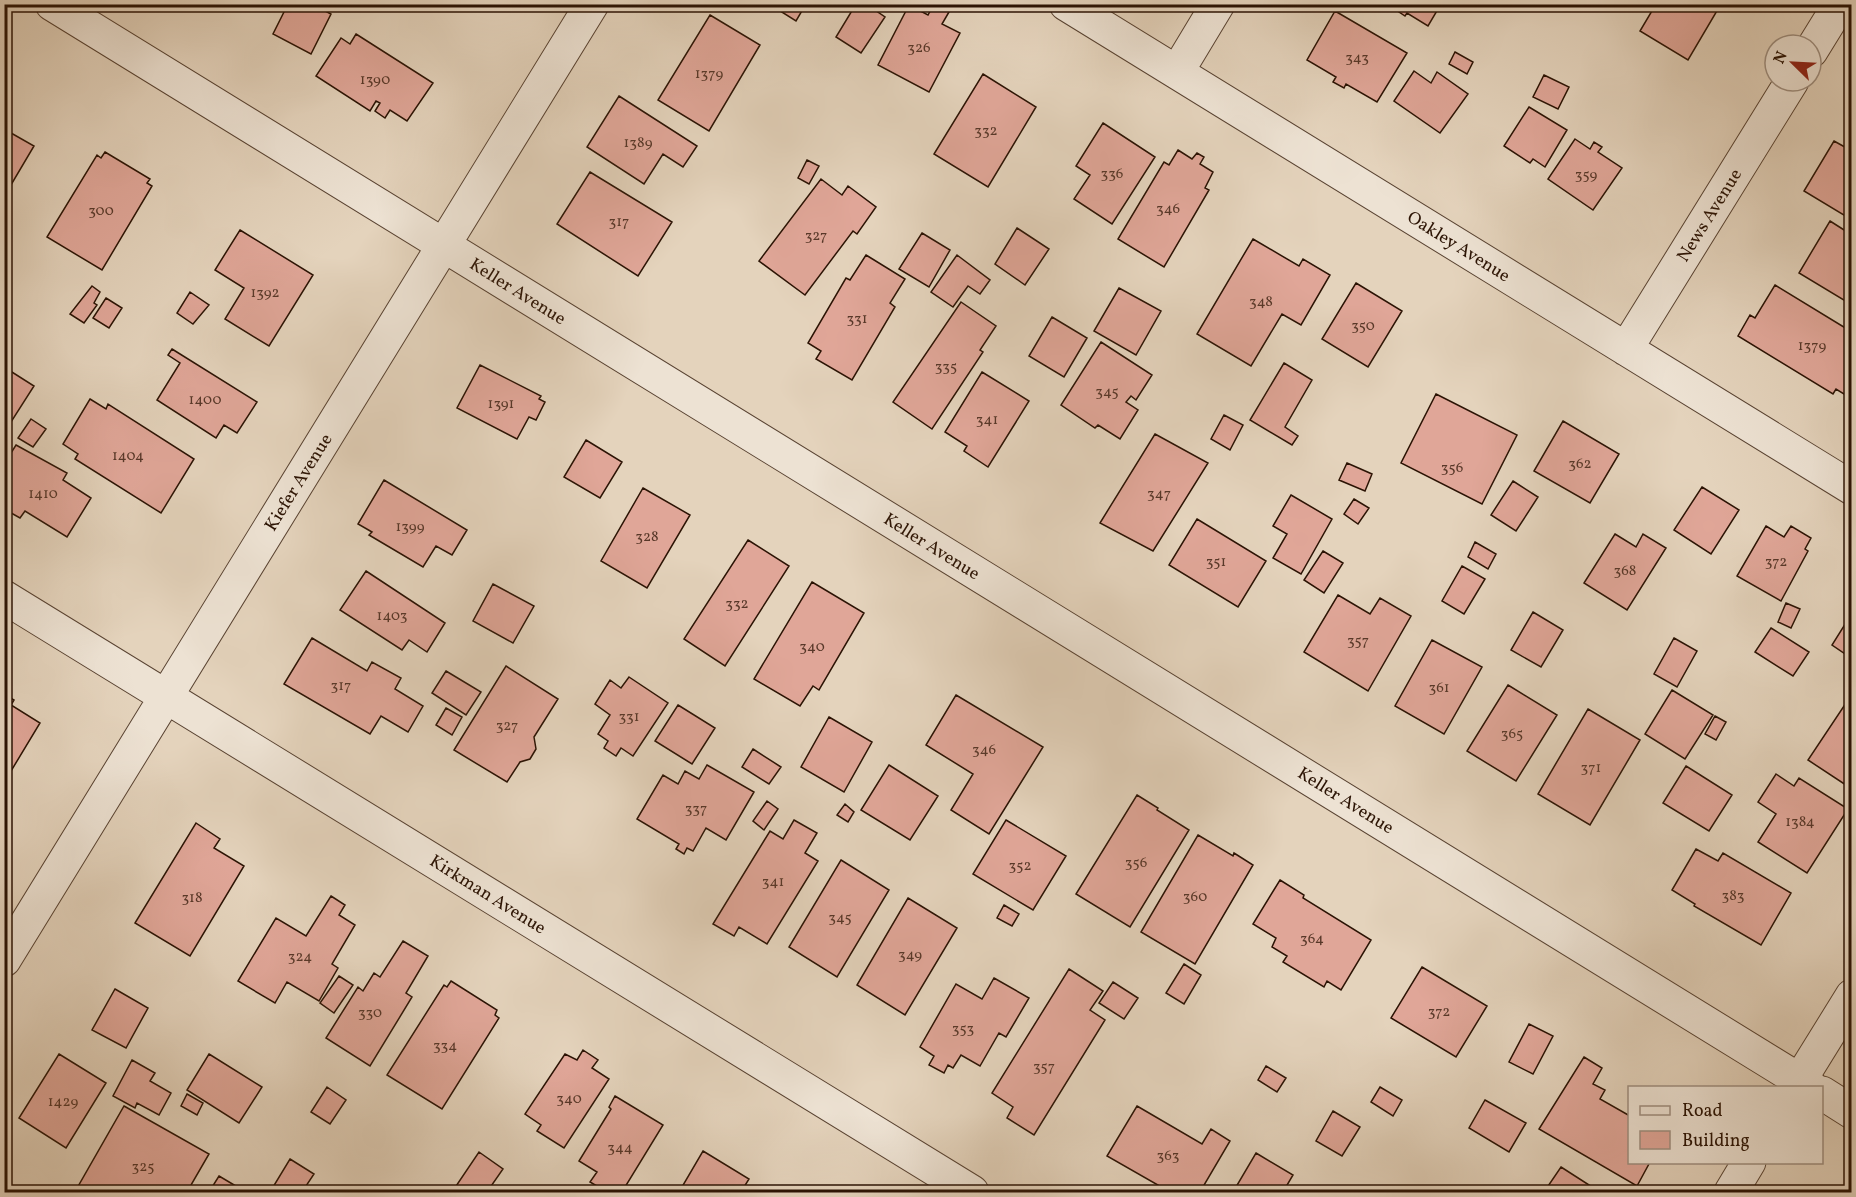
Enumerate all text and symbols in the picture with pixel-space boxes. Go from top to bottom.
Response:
north arrow [1763,33,1823,93]
house number: 326 [907,38,931,59]
house number: 343 [1345,48,1369,69]
text: N [1769,48,1794,67]
house number: 1379 [695,64,723,85]
house number: 1390 [360,70,390,91]
house number: 332 [974,121,998,142]
house number: 1389 [624,133,653,154]
house number: 336 [1101,164,1123,185]
street label: News Avenue [1672,164,1749,267]
house number: 359 [1575,165,1597,186]
house number: 346 [1156,199,1180,220]
house number: 300 [88,201,114,222]
street label: Oakley Avenue [1402,206,1515,289]
house number: 317 [609,212,629,233]
house number: 327 [805,226,827,247]
street label: Keller Avenue [464,253,570,332]
house number: 1392 [250,283,280,304]
house number: 348 [1249,292,1273,313]
house number: 331 [846,309,868,330]
house number: 350 [1351,316,1375,337]
house number: 1379 [1798,336,1826,357]
house number: 335 [935,357,957,378]
house number: 345 [1095,382,1119,403]
house number: 1400 [189,390,221,411]
house number: 1391 [488,394,514,415]
house number: 341 [976,410,998,431]
street label: Kiefer Avenue [259,429,339,536]
house number: 1404 [112,446,144,467]
house number: 362 [1568,454,1592,475]
house number: 356 [1441,458,1463,479]
house number: 1410 [28,484,58,505]
house number: 347 [1147,484,1171,505]
street label: Keller Avenue [878,508,984,587]
house number: 1399 [396,517,425,538]
house number: 328 [635,527,659,548]
house number: 351 [1206,552,1226,573]
house number: 372 [1765,552,1787,573]
house number: 368 [1614,561,1636,582]
house number: 332 [725,594,749,615]
house number: 1403 [377,606,407,627]
house number: 357 [1347,631,1369,652]
house number: 340 [799,637,825,658]
house number: 317 [331,676,351,697]
house number: 361 [1428,678,1450,699]
house number: 331 [618,707,640,728]
house number: 327 [496,716,518,737]
house number: 365 [1501,724,1523,745]
house number: 346 [972,740,996,761]
house number: 371 [1581,758,1601,779]
street label: Keller Avenue [1292,762,1398,841]
house number: 337 [685,799,707,820]
house number: 1384 [1785,812,1815,833]
street label: Kirkman Avenue [424,849,550,941]
house number: 356 [1125,853,1147,874]
house number: 352 [1009,856,1031,877]
house number: 341 [762,872,784,893]
house number: 383 [1721,886,1745,907]
house number: 360 [1183,887,1207,908]
house number: 318 [181,888,203,909]
house number: 345 [828,908,852,929]
house number: 364 [1300,929,1324,950]
house number: 349 [898,945,922,966]
house number: 324 [288,947,312,968]
house number: 372 [1428,1002,1450,1023]
house number: 330 [358,1003,382,1024]
house number: 353 [952,1019,974,1040]
house number: 334 [433,1036,457,1057]
house number: 357 [1033,1057,1055,1078]
legend [1628,1086,1823,1164]
house number: 340 [556,1089,582,1110]
house number: 1429 [48,1092,78,1113]
text: Road [1682,1099,1723,1124]
text: Building [1682,1129,1750,1154]
house number: 344 [607,1138,633,1159]
house number: 363 [1157,1146,1179,1167]
house number: 325 [132,1157,154,1178]

